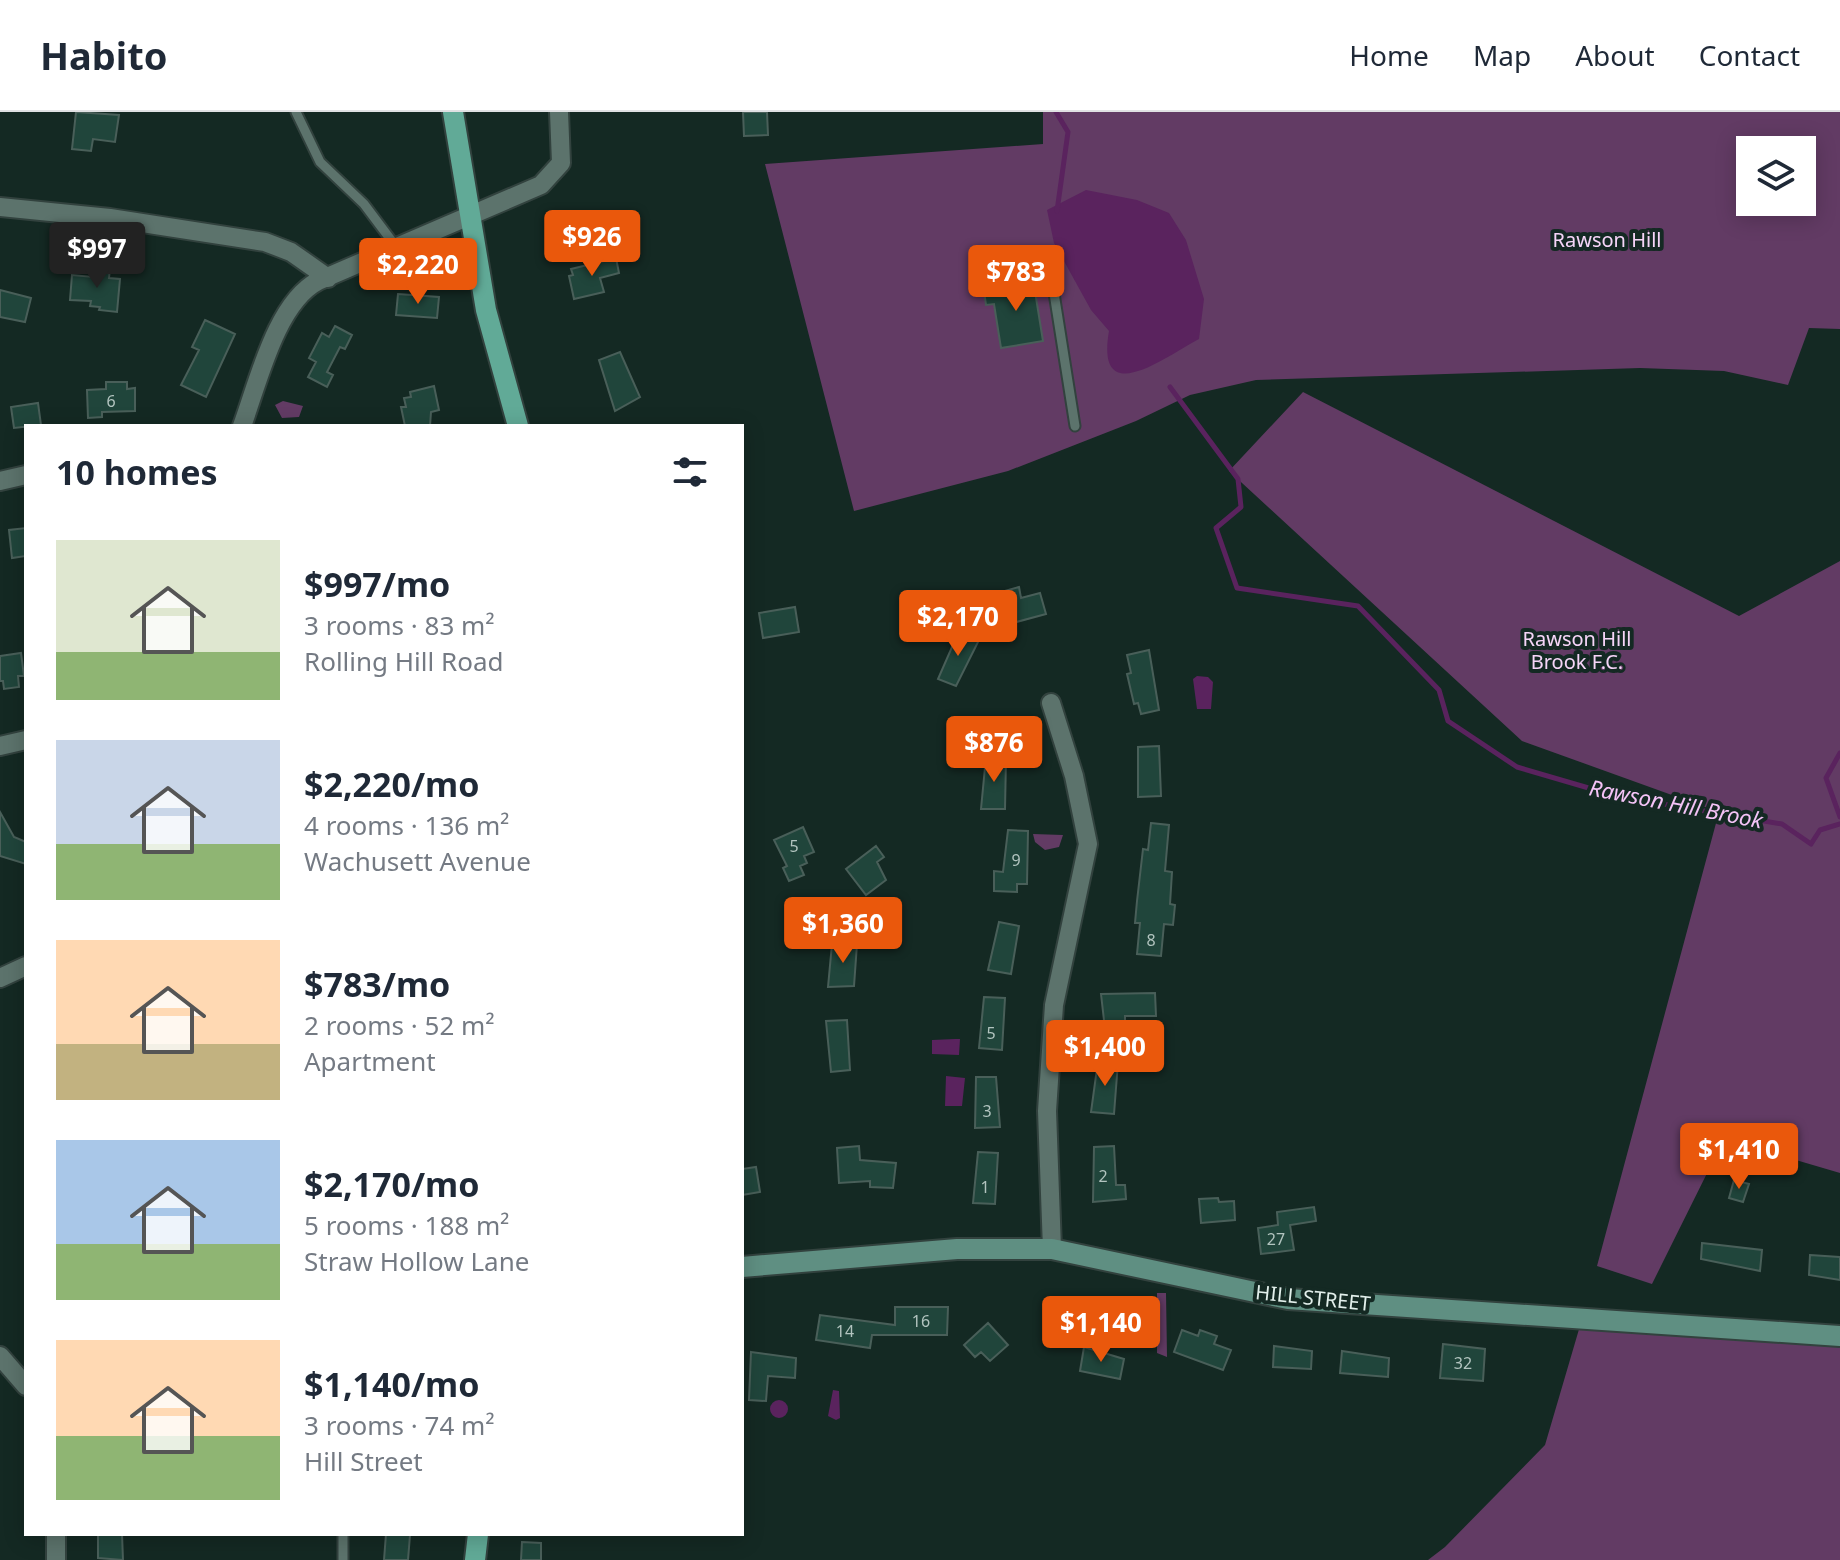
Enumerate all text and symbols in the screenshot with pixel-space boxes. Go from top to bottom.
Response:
text: Habito [40,29,167,81]
text: Home [1349,36,1429,74]
text: Map [1473,36,1531,74]
text: About [1575,36,1655,74]
text: Contact [1699,36,1800,74]
map controls [1736,136,1816,216]
button: layers [1736,136,1816,216]
pin: $926 [545,210,639,278]
text: $926 [562,218,622,254]
pin: $997 [50,222,144,290]
park label: Rawson Hill [1553,226,1661,253]
text: $997 [67,230,127,266]
pin: $2,220 [353,238,483,306]
pin: $783 [969,245,1063,313]
text: $2,220 [377,246,459,282]
text: $783 [986,253,1046,289]
house number: 6 [106,390,116,412]
text: 10 homes [56,449,218,495]
icon: filters [668,450,712,494]
text: $997/mo [304,561,450,607]
icon: home [120,572,216,668]
pin: $2,170 [893,590,1023,658]
text: $2,170 [917,598,999,634]
text: 3 rooms · 83 m² [304,607,494,643]
park label: Rawson Hill Brook F.C. [1523,625,1631,675]
text: Rolling Hill Road [304,643,503,679]
pin: $876 [947,716,1041,784]
text: $876 [964,724,1024,760]
text: $2,220/mo [304,761,479,807]
water label: Rawson Hill Brook [1587,771,1767,835]
icon: home [120,772,216,868]
text: 4 rooms · 136 m² [304,807,509,843]
house number: 5 [789,835,799,857]
text: Wachusett Avenue [304,843,531,879]
house number: 9 [1011,849,1021,871]
pin: $1,360 [778,897,908,965]
text: $1,360 [802,905,884,941]
house number: 8 [1146,929,1156,951]
text: $783/mo [304,961,450,1007]
icon: home [120,972,216,1068]
text: 2 rooms · 52 m² [304,1007,494,1043]
pin: $1,400 [1040,1020,1170,1088]
house number: 5 [986,1022,996,1044]
text: $1,400 [1064,1028,1146,1064]
text: Apartment [304,1043,436,1079]
house number: 3 [982,1100,992,1122]
pin: $1,410 [1674,1123,1804,1191]
text: $1,410 [1698,1131,1780,1167]
text: $2,170/mo [304,1161,479,1207]
house number: 2 [1098,1165,1108,1187]
icon: home [120,1172,216,1268]
house number: 1 [980,1176,990,1198]
text: 5 rooms · 188 m² [304,1207,509,1243]
house number: 27 [1267,1228,1285,1250]
text: Straw Hollow Lane [304,1243,529,1279]
street label: HILL STREET [1254,1278,1372,1317]
pin: $1,140 [1036,1296,1166,1364]
text: $1,140 [1060,1304,1142,1340]
house number: 16 [912,1310,930,1332]
house number: 14 [836,1320,854,1342]
house number: 32 [1454,1352,1472,1374]
text: $1,140/mo [304,1361,479,1407]
icon: home [120,1372,216,1468]
text: 3 rooms · 74 m² [304,1407,494,1443]
text: Hill Street [304,1443,423,1479]

